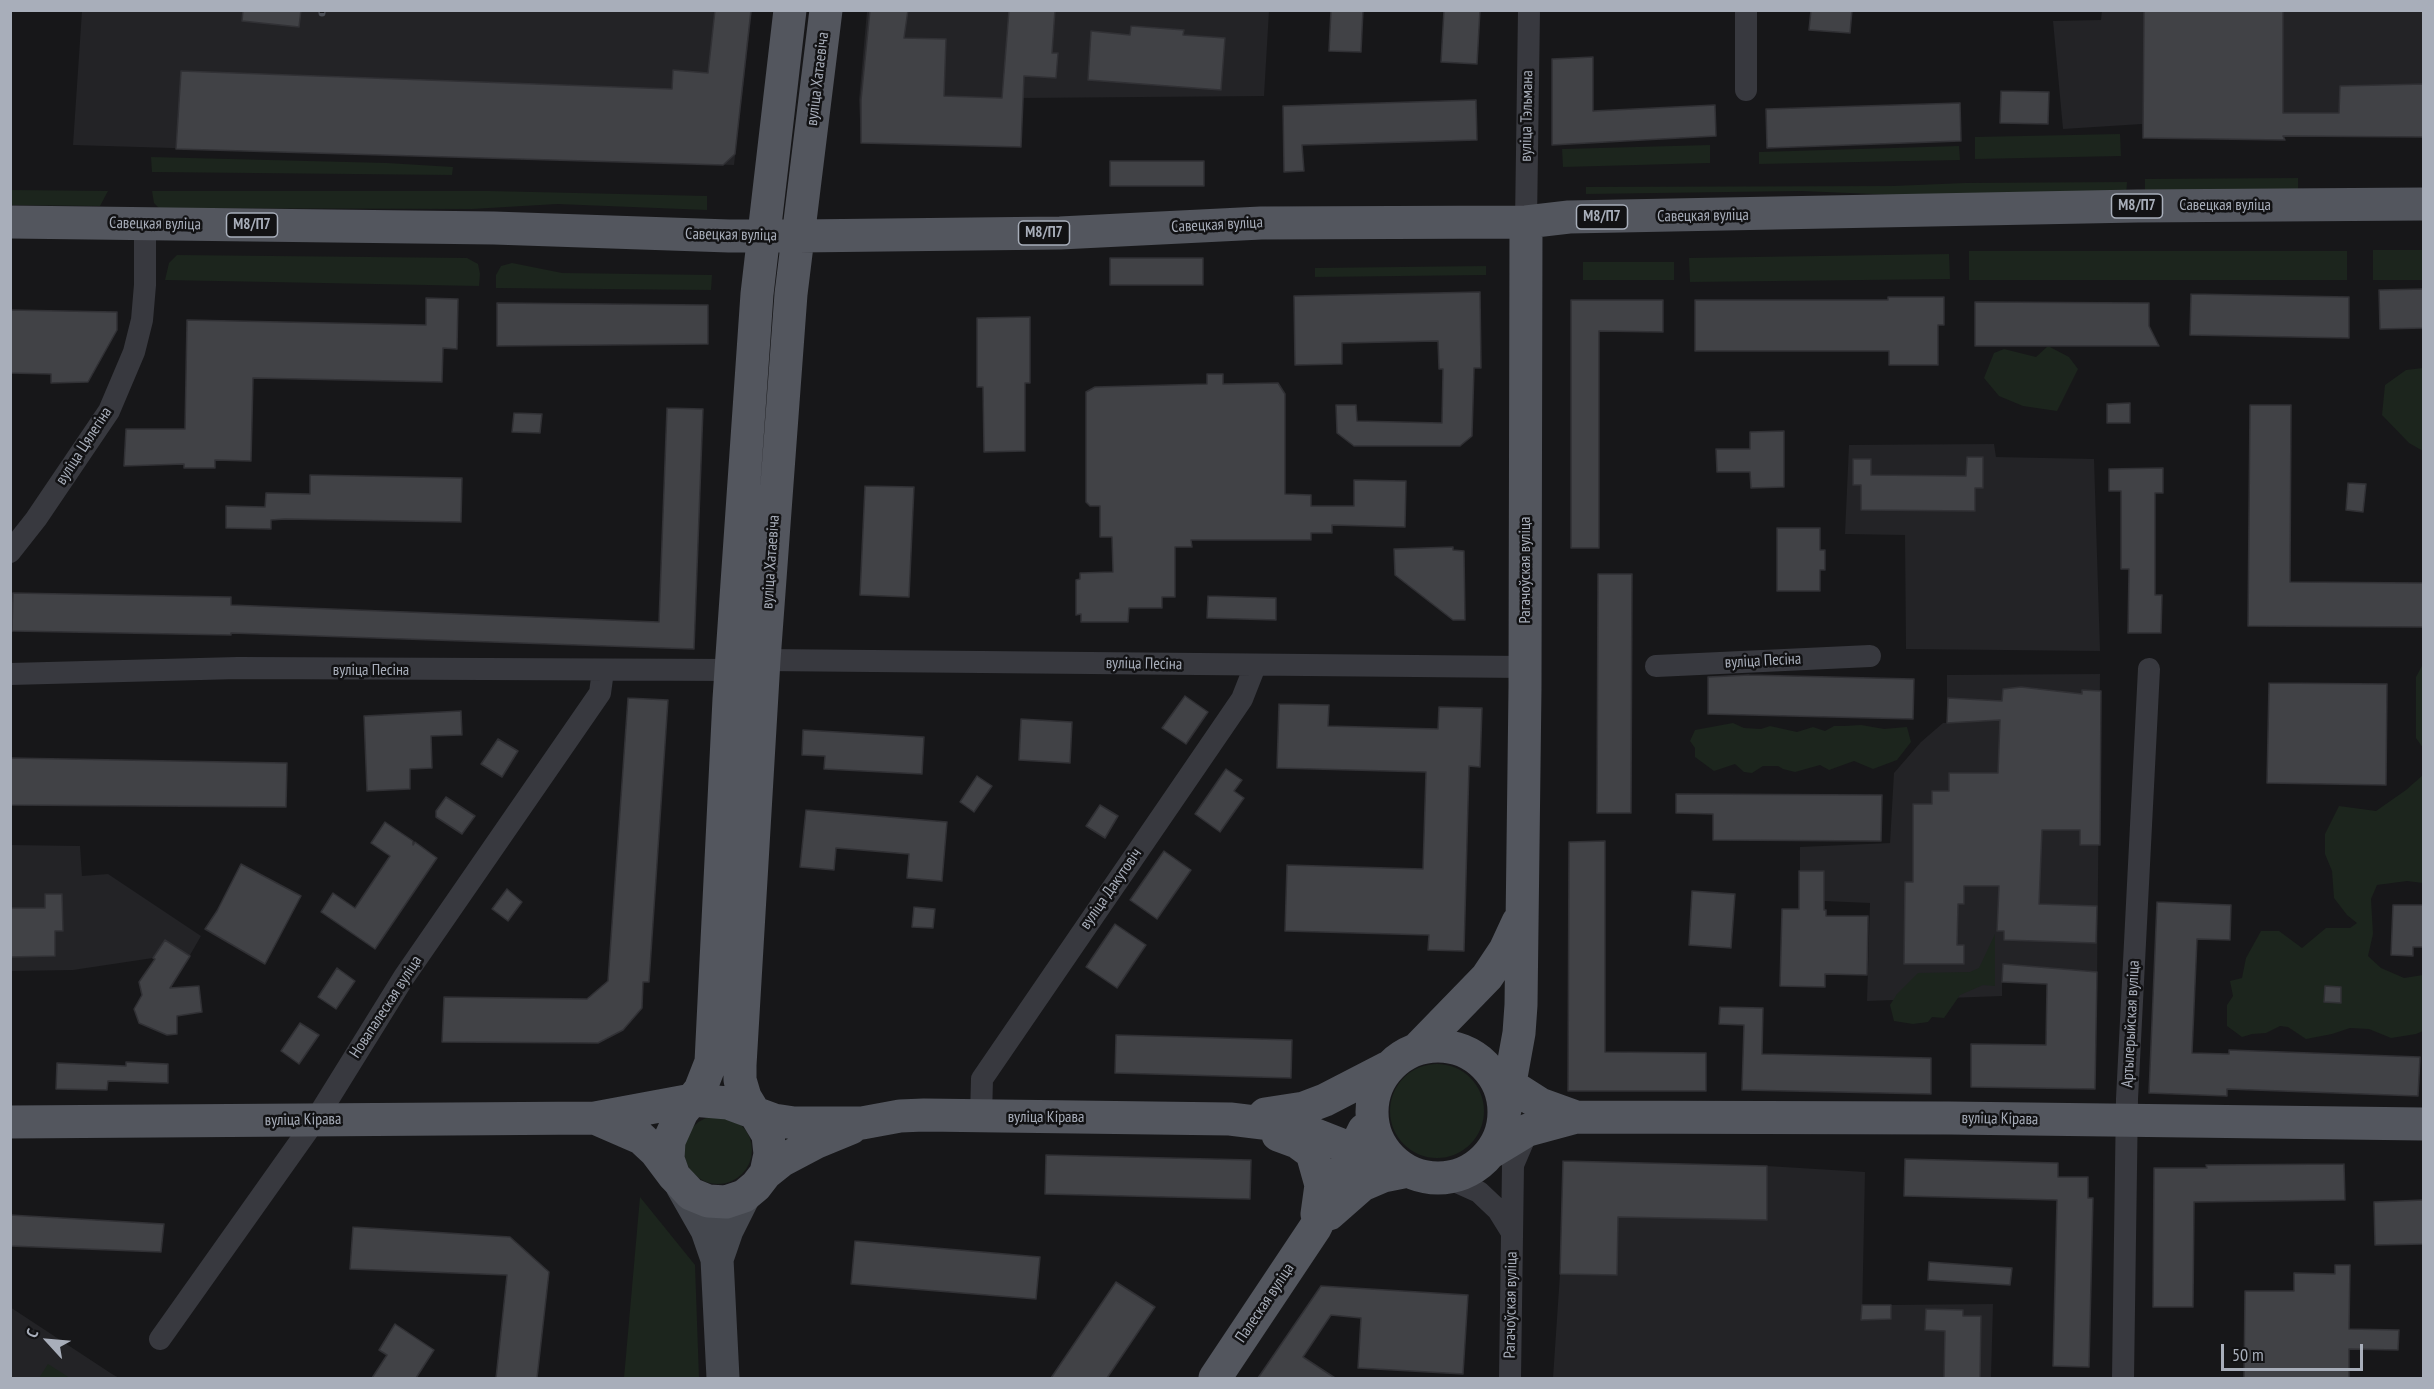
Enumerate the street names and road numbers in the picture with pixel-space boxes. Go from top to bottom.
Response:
street label: вуліца Хатаевіча [803,31,833,127]
street label: вуліца Тэльмана [1517,70,1537,162]
road number: М8/П7 [2112,194,2162,218]
street label: Савецкая вуліца [2179,195,2271,215]
road number: М8/П7 [1576,205,1628,229]
street label: Савецкая вуліца [1657,206,1749,226]
road number: М8/П7 [226,213,278,237]
street label: Савецкая вуліца [1171,213,1263,237]
street label: Савецкая вуліца [109,214,201,234]
road number: М8/П7 [1018,221,1070,245]
street label: Савецкая вуліца [685,225,777,245]
street label: вуліца Цялегіна [52,404,116,488]
street label: вуліца Хатаевіча [758,514,784,610]
street label: Рагачоўская вуліца [1515,517,1535,623]
street label: вуліца Песіна [1724,649,1802,673]
street label: вуліца Песіна [1106,654,1182,674]
street label: вуліца Песіна [333,660,409,680]
street label: вуліца Дакутовіч [1076,845,1146,933]
street label: Новапалеская вуліца [346,952,426,1062]
street label: Артылерыйская вуліца [2118,960,2144,1088]
street label: вуліца Кірава [1008,1107,1084,1127]
street label: вуліца Кірава [1962,1109,2038,1129]
street label: вуліца Кірава [265,1110,341,1130]
street label: Рагачоўская вуліца [1500,1251,1522,1359]
street label: Палеская вуліца [1231,1260,1299,1346]

